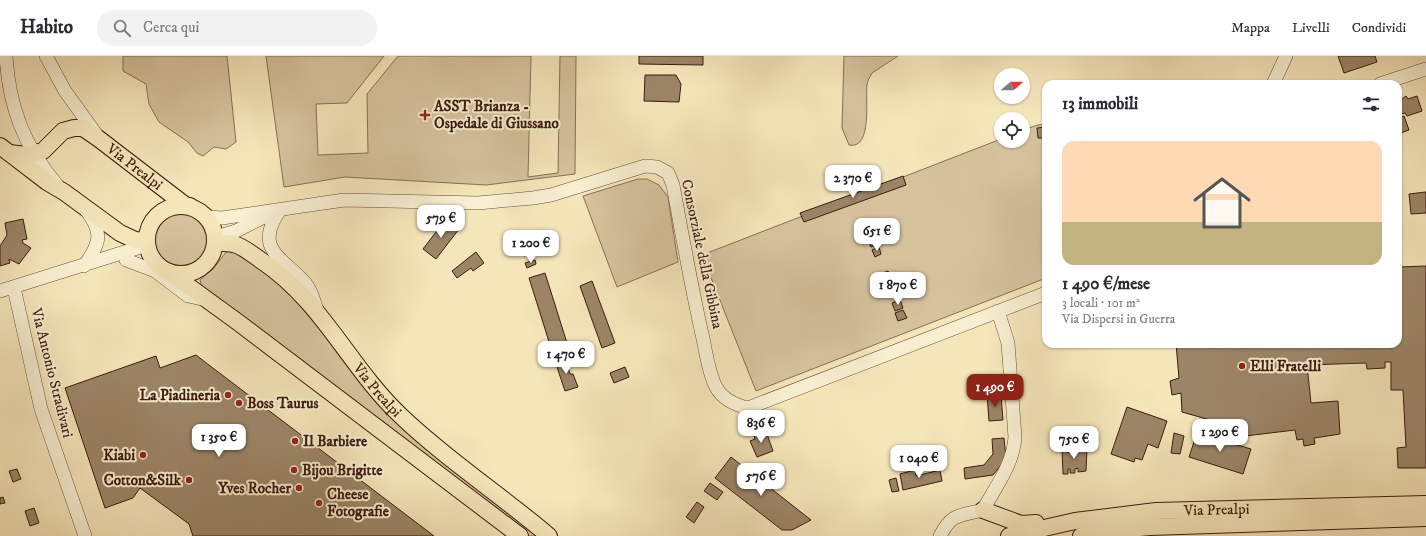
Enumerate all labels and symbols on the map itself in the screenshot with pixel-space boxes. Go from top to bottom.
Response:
north arrow [994,68,1030,104]
place label: ASST Brianza - Ospedale di Giussano [433,97,559,133]
marker: ASST Brianza - Ospedale di Giussano [419,109,431,121]
street label: Via Prealpi [102,138,167,194]
pin: 2 370 € [816,165,890,199]
street label: Consorziale della Gibbina [677,178,727,331]
pin: 579 € [413,205,469,239]
pin: 651 € [849,218,905,252]
pin: 1 200 € [494,230,568,264]
pin: 1 870 € [861,272,935,306]
street label: Via Antonio Stradivari [26,305,77,440]
pin: 1 470 € [529,341,603,375]
place label: Elli Fratelli [1250,357,1321,376]
street label: Via Prealpi [348,358,406,421]
marker: Elli Fratelli [1237,361,1247,371]
pin: 1 490 € [958,374,1032,408]
place label: La Piadineria [139,386,221,405]
marker: La Piadineria [223,390,233,400]
place label: Boss Taurus [247,394,319,413]
marker: Boss Taurus [234,398,244,408]
pin: 836 € [733,410,789,444]
pin: 1 290 € [1183,419,1257,453]
pin: 1 350 € [182,424,256,458]
pin: 750 € [1046,426,1102,460]
place label: Il Barbiere [303,432,368,451]
marker: Il Barbiere [290,436,300,446]
pin: 1 040 € [882,445,956,479]
place label: Kiabi [103,446,135,465]
marker: Kiabi [138,450,148,460]
place label: Bijou Brigitte [302,461,383,480]
pin: 576 € [733,463,789,497]
marker: Bijou Brigitte [289,465,299,475]
place label: Cotton&Silk [104,471,182,490]
marker: Cotton&Silk [184,475,194,485]
place label: Yves Rocher [217,479,291,498]
marker: Yves Rocher [294,483,304,493]
place label: Cheese Fotografie [327,485,390,521]
marker: Cheese Fotografie [314,498,324,508]
street label: Via Prealpi [1183,499,1250,520]

